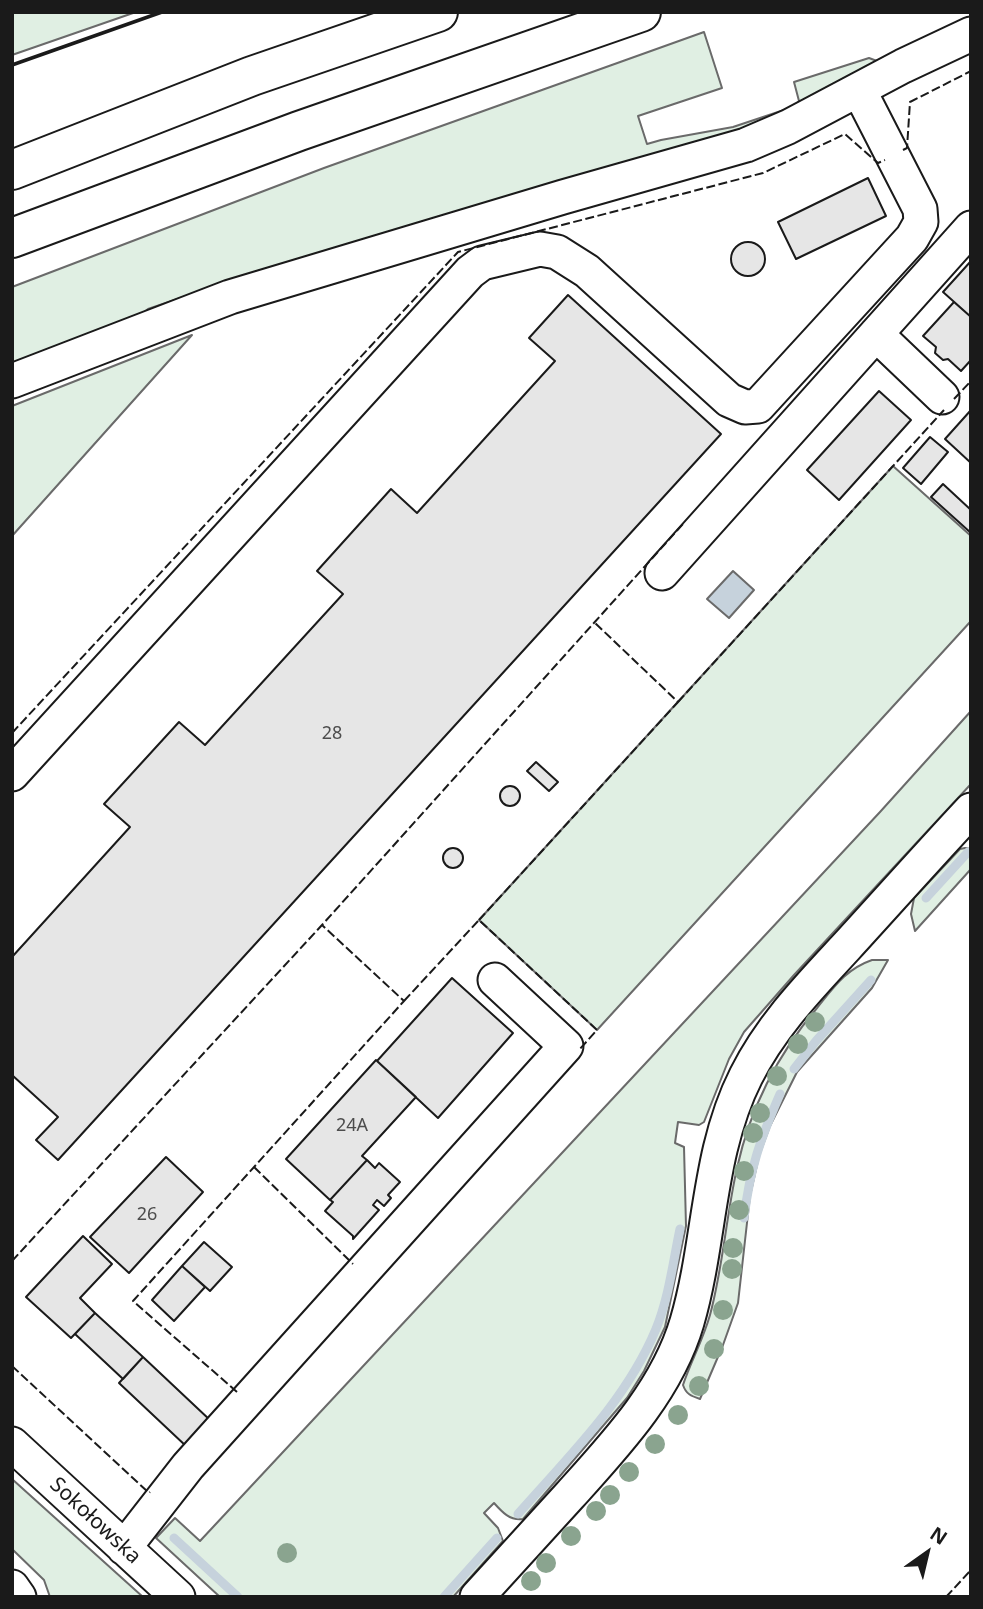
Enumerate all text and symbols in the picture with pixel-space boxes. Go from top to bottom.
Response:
house number: 28 [322,723,342,745]
house number: 24A [336,1115,368,1137]
house number: 26 [137,1204,157,1226]
street label: Sokołowska [44,1472,146,1570]
north arrow [892,1518,962,1588]
text: N [925,1520,952,1551]

